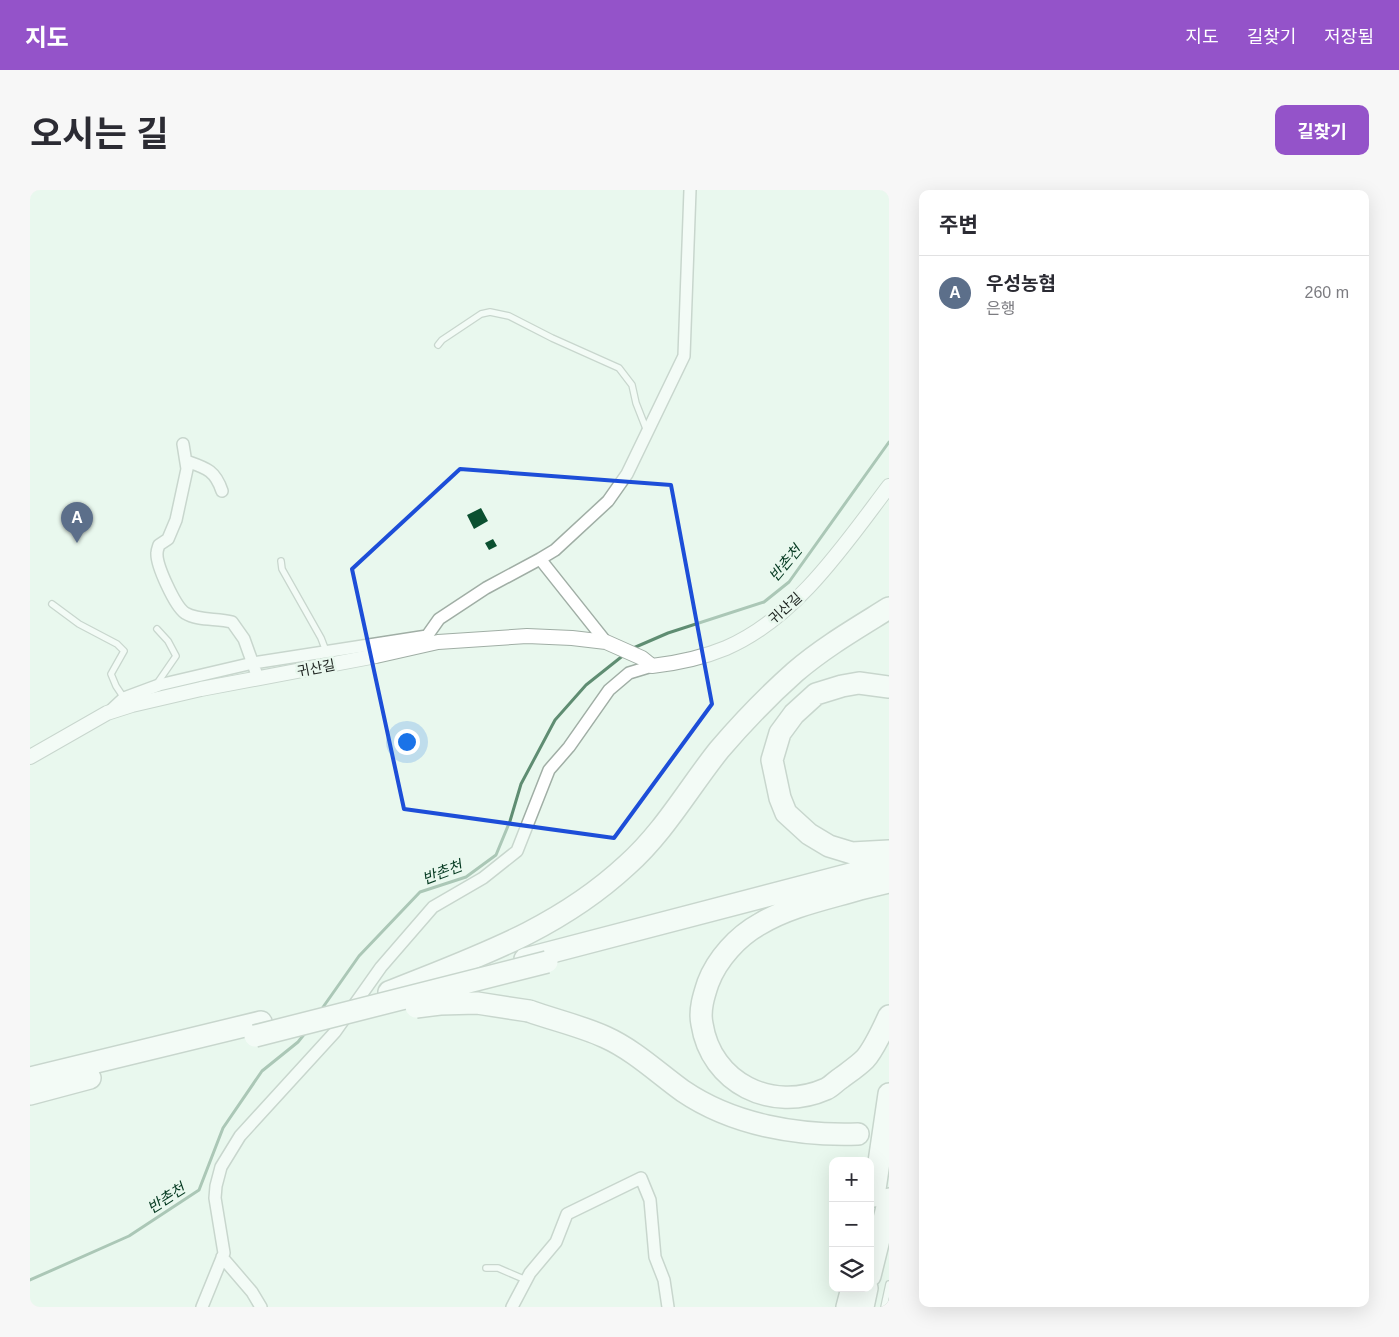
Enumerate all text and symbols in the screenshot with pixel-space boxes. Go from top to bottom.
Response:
text: 지도 [25,24,69,51]
text: 지도 [1186,27,1219,47]
text: 길찾기 [1247,27,1296,47]
text: 저장됨 [1324,27,1374,47]
button: 길찾기 [1275,105,1369,155]
text: 오시는 길 [30,114,169,153]
text: 주변 [939,213,978,236]
text: 우성농협 [986,273,1056,294]
text: A [949,284,961,301]
text: 260 m [1305,284,1349,301]
text: 은행 [986,300,1015,317]
pin: A [61,502,93,543]
water label: 반촌천 [765,540,806,584]
street label: 귀산길 [765,589,805,627]
street label: 귀산길 [296,656,336,680]
your location [394,729,420,755]
water label: 반촌천 [420,856,466,887]
map controls [829,1157,874,1292]
button: + [829,1157,874,1202]
water label: 반촌천 [144,1178,190,1216]
button: − [829,1202,874,1247]
button: layers [829,1247,874,1292]

